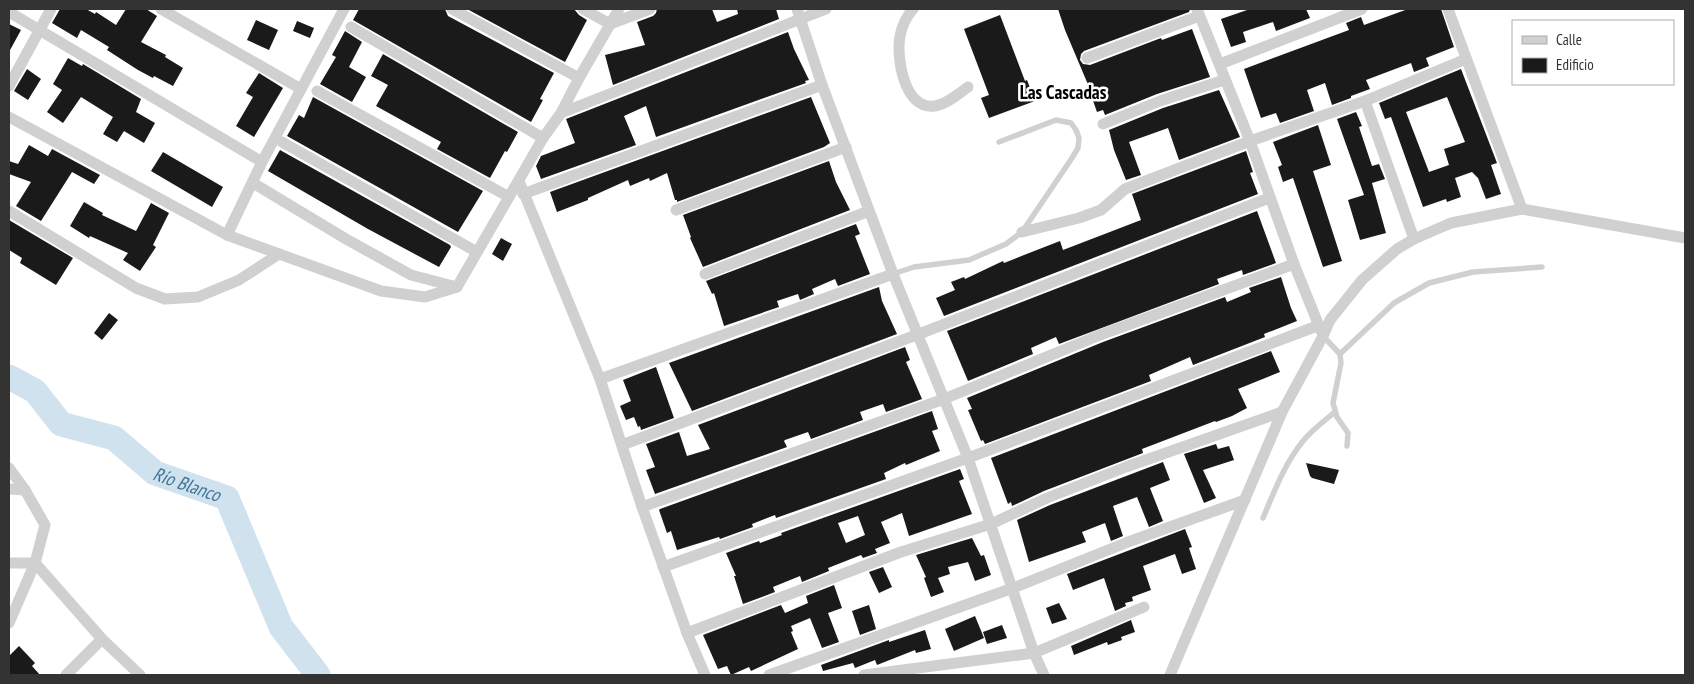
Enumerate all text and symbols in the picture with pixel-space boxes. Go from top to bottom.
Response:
legend [1512,20,1674,85]
text: Calle [1556,30,1582,49]
text: Edificio [1556,55,1594,74]
district label: Las Cascadas [1020,80,1107,104]
water label: Río Blanco [150,461,225,507]

